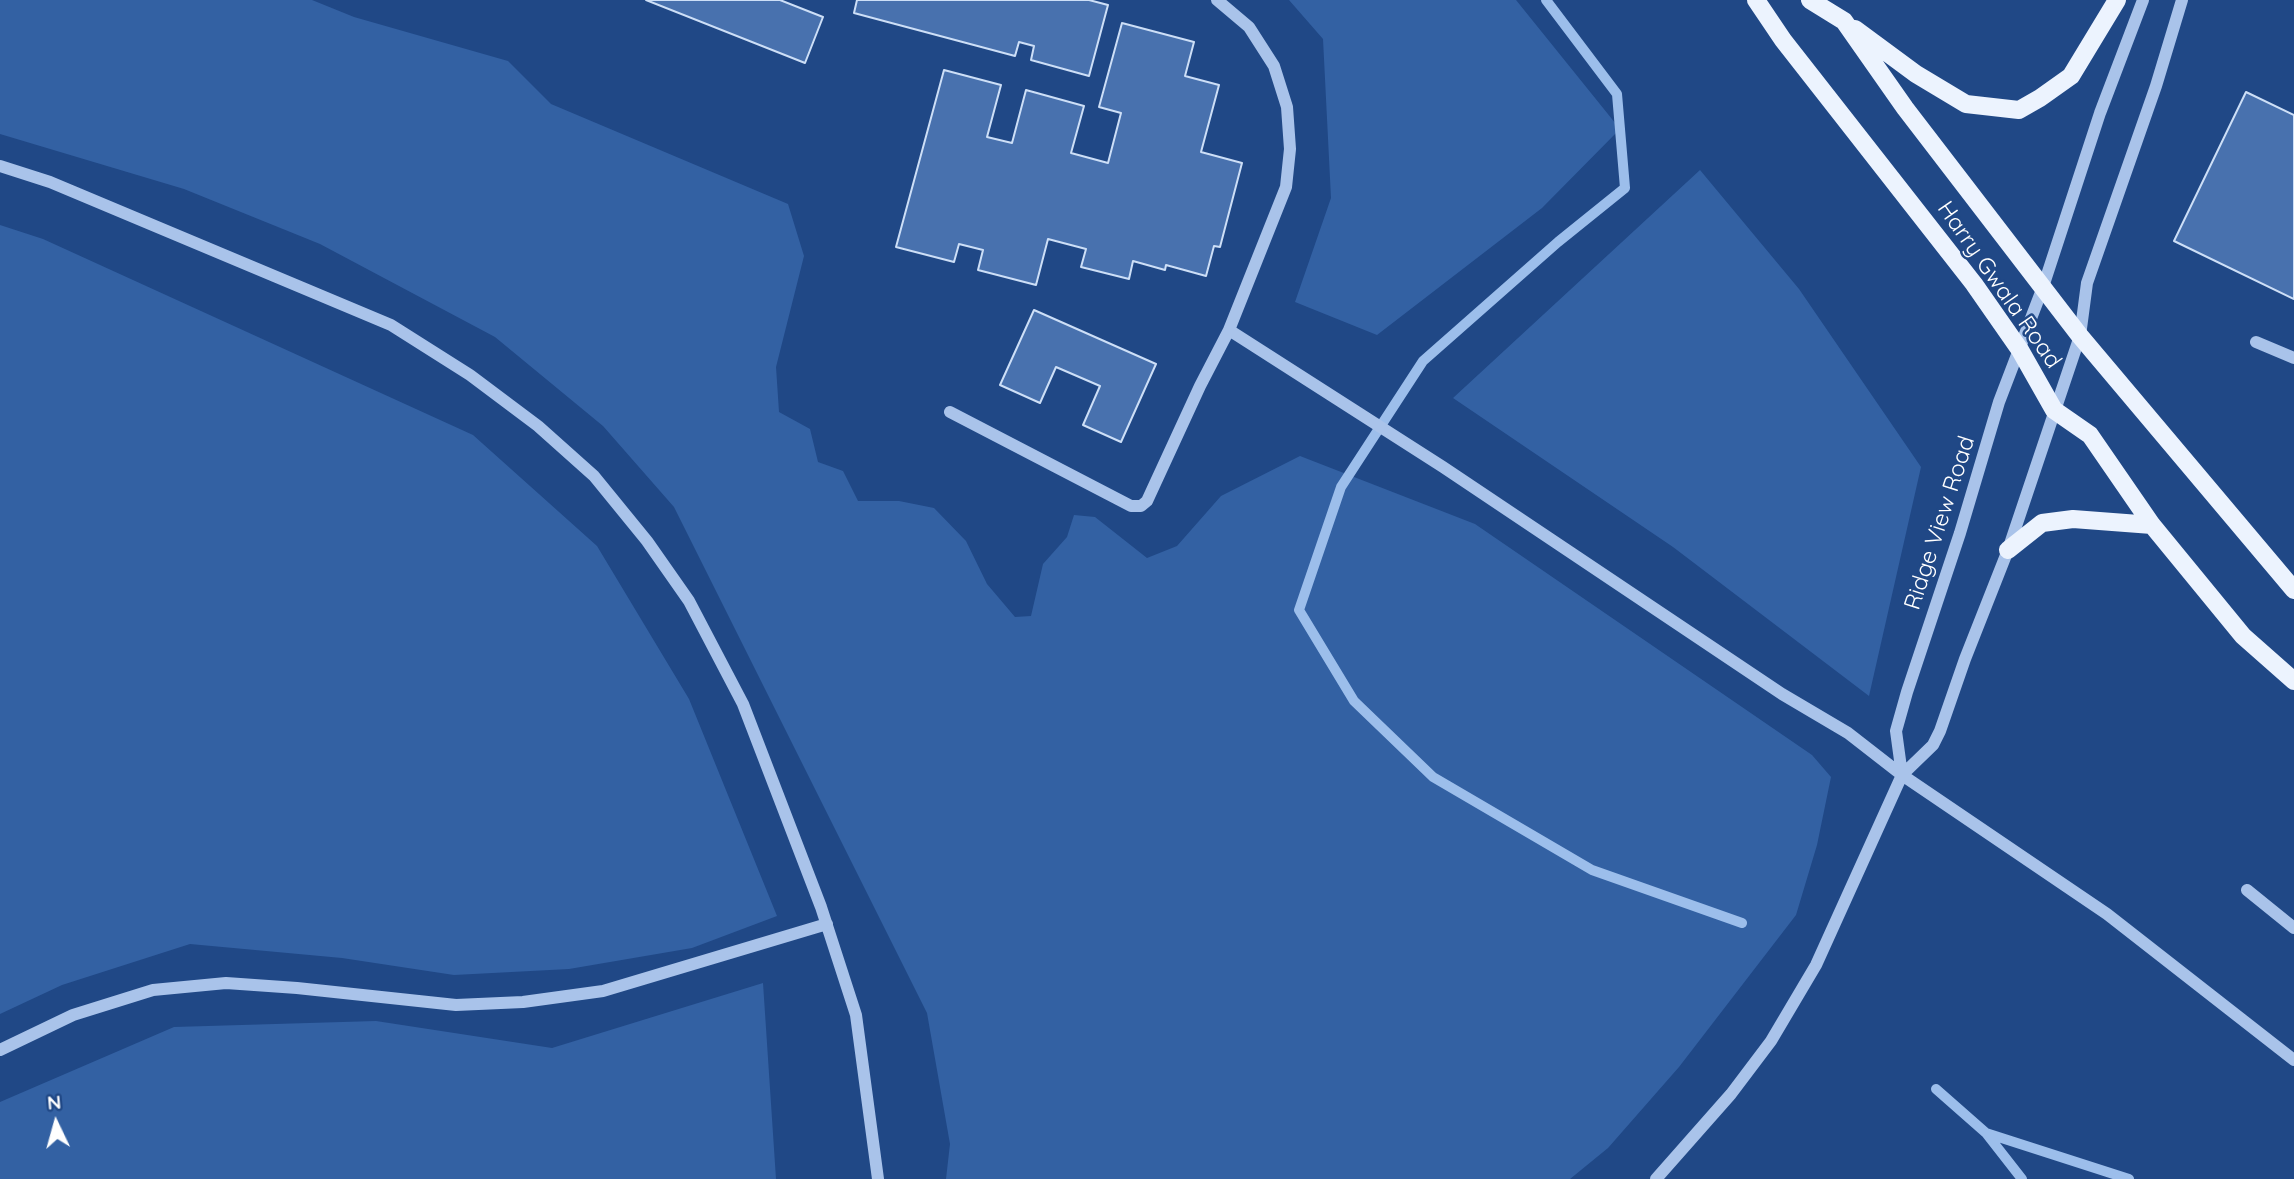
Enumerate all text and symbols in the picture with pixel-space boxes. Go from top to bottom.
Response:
street label: Harry Gwala Road [1931,196,2067,374]
street label: Ridge View Road [1899,433,1981,613]
north arrow [21,1088,91,1158]
text: N [46,1090,62,1115]

